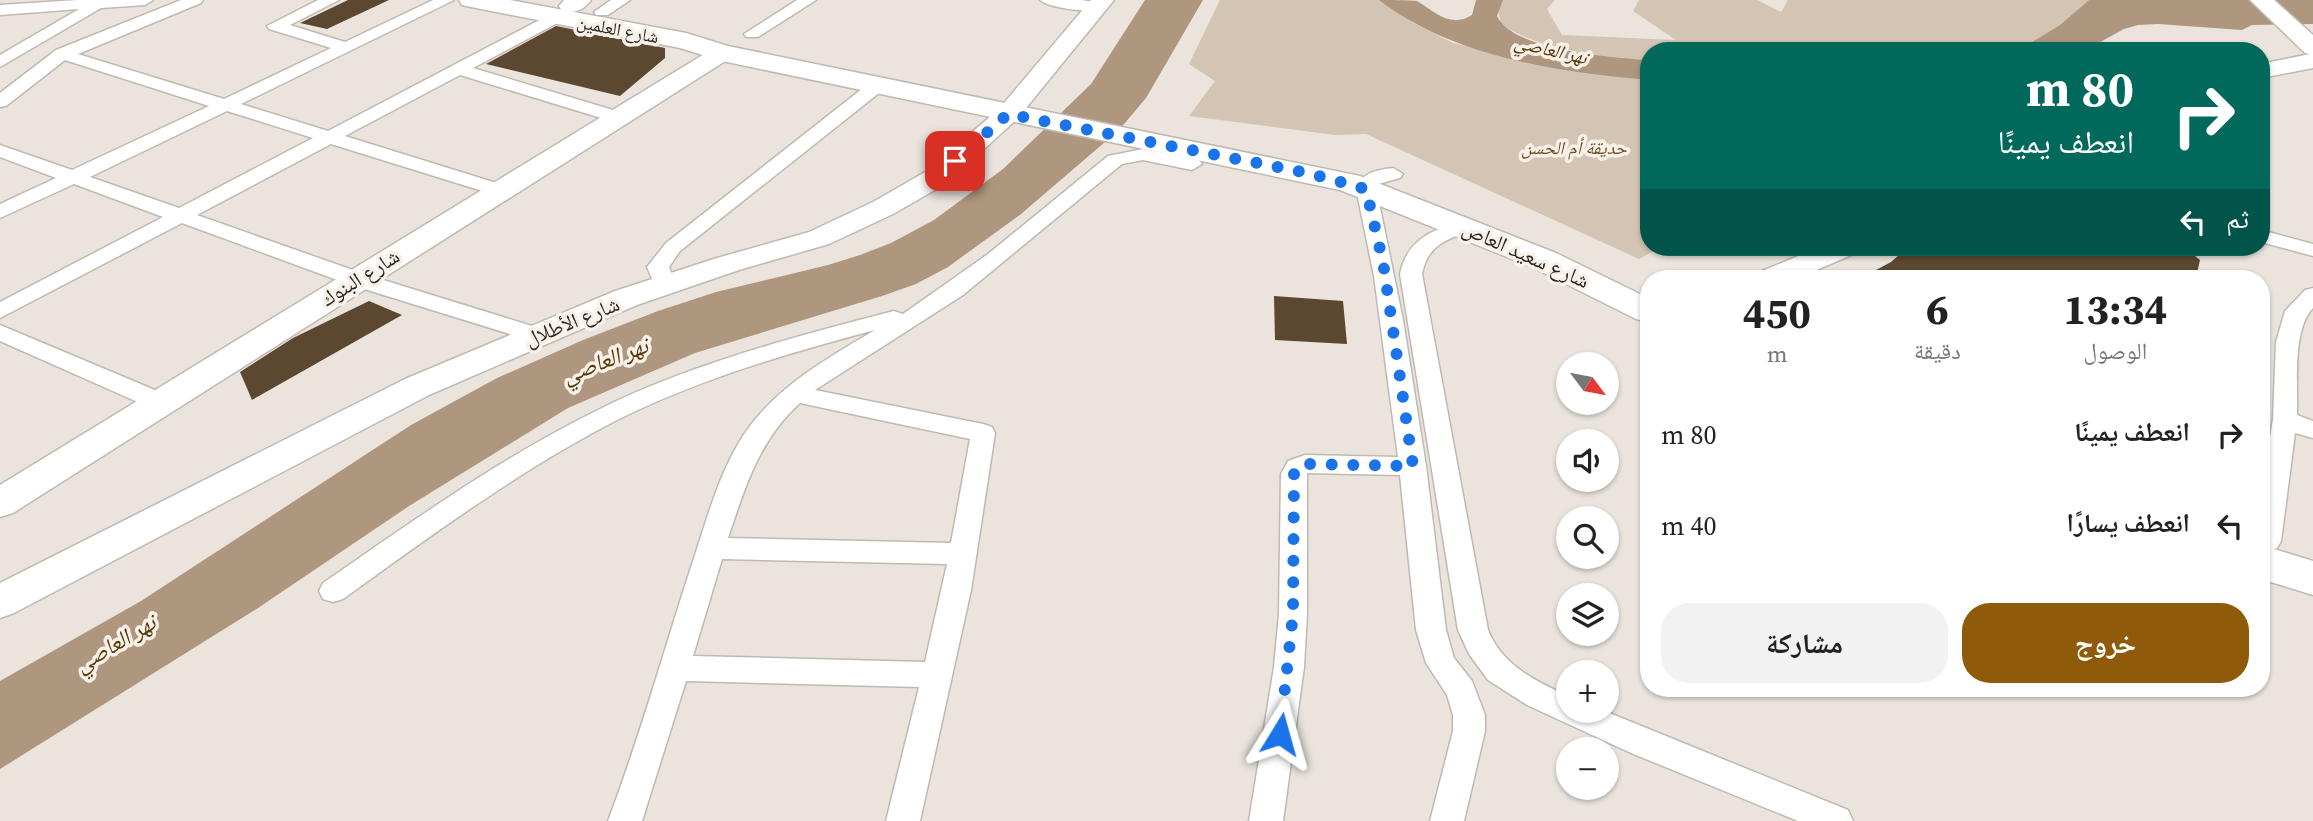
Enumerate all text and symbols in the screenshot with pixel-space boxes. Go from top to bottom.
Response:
street label: شارع العلمين [575,9,661,49]
water label: نهر العاصي [1511,28,1593,73]
text: 80 m [2026,55,2134,122]
icon: right [2158,70,2249,161]
text: انعطف يمينًا [1997,120,2134,164]
pin [925,131,985,191]
park label: حديقة أم الحسن [1521,135,1627,160]
icon: arrive [936,142,974,180]
text: ثم [2226,201,2249,237]
icon: left [2174,203,2212,241]
street label: شارع سعيد العاص [1458,213,1594,295]
street label: شارع البنوك [315,241,405,313]
text: 6 [1926,280,1949,338]
text: 13:34 [2064,280,2167,338]
text: 450 [1743,284,1811,342]
street label: شارع الأطلال [520,289,624,353]
water label: نهر العاصي [558,328,656,394]
text: دقيقة [1914,335,1961,367]
text: الوصول [2084,335,2147,367]
text: m [1767,338,1787,370]
north arrow [1556,352,1619,415]
map controls [1556,352,1619,800]
text: انعطف يمينًا [2074,414,2190,450]
icon: right [2211,416,2249,454]
text: 80 m [1661,417,1717,453]
button: sound [1556,429,1619,492]
text: انعطف يسارًا [2067,505,2190,541]
button: search [1556,506,1619,569]
icon: left [2211,507,2249,545]
text: 40 m [1661,508,1717,544]
button: layers [1556,583,1619,646]
button: مشاركة [1661,603,1948,683]
button: خروج [1962,603,2249,683]
water label: نهر العاصي [68,605,166,682]
button: + [1556,660,1619,723]
position arrow [1243,697,1317,771]
button: − [1556,737,1619,800]

